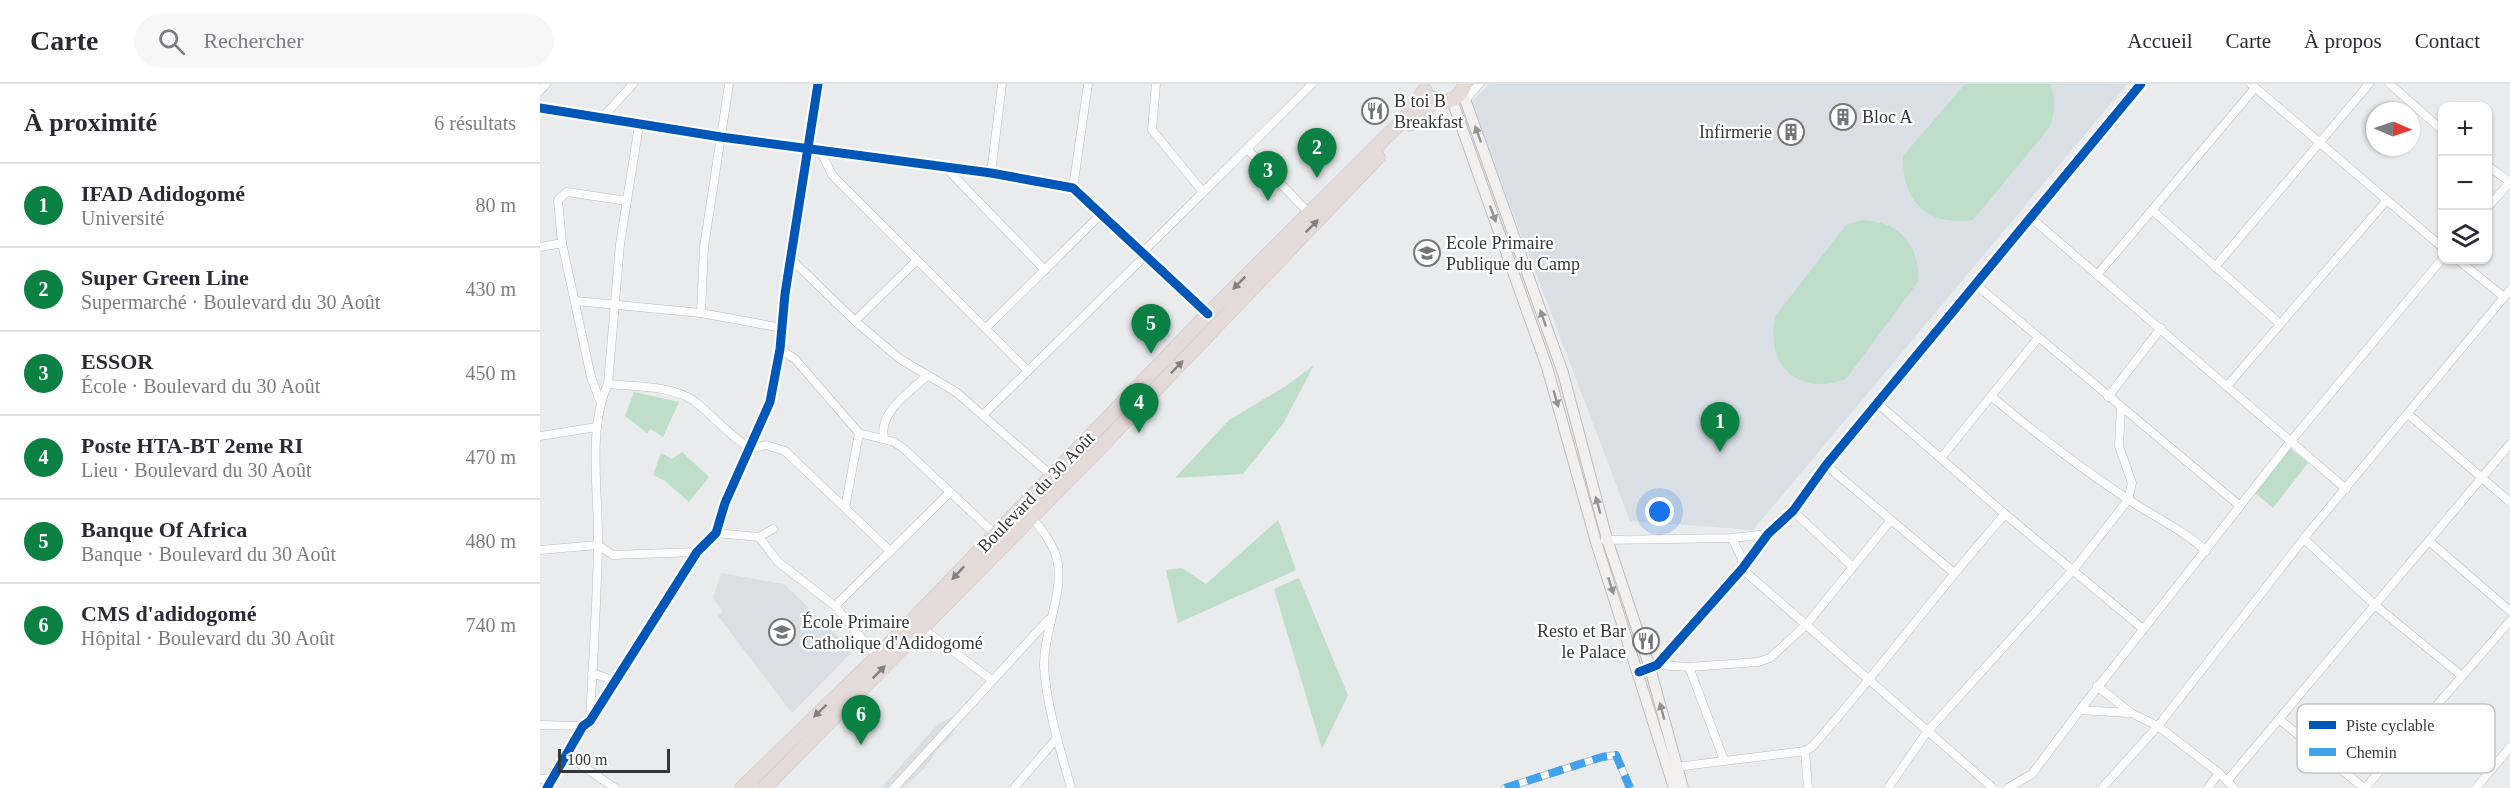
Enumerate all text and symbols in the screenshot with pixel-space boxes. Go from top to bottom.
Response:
search box [134,14,554,68]
text: Carte [30,25,98,56]
icon: search [155,25,188,58]
text: Rechercher [203,28,304,53]
text: Accueil [2127,29,2193,53]
text: Carte [2226,29,2271,53]
text: À propos [2304,29,2382,53]
text: Contact [2415,29,2480,53]
place label: B toi B Breakfast [1394,91,1463,132]
restaurant icon: B toi B Breakfast [1360,96,1390,126]
building icon: Bloc A [1828,102,1858,132]
north arrow [2366,102,2420,156]
map controls [2438,102,2492,264]
button: + [2438,102,2492,156]
place label: Bloc A [1862,107,1913,127]
text: À proximité [24,108,157,137]
text: 6 résultats [434,112,516,134]
building icon: Infirmerie [1776,117,1806,147]
place label: Infirmerie [1699,122,1772,142]
one-way arrow [1472,125,1482,143]
pin: 2 [1298,128,1336,178]
pin: 3 [1248,152,1288,201]
button: − [2438,156,2492,210]
text: IFAD Adidogomé [81,181,245,206]
text: 1 [39,194,49,216]
text: 80 m [475,194,516,216]
one-way arrow [1489,205,1499,223]
text: Université [81,207,164,229]
button: layers [2438,210,2492,264]
one-way arrow [1304,219,1319,233]
place label: Ecole Primaire Publique du Camp [1446,233,1580,274]
school or university icon: Ecole Primaire Publique du Camp [1412,238,1442,268]
text: Super Green Line [81,265,249,290]
one-way arrow [1233,275,1247,289]
text: 2 [39,278,49,300]
text: 430 m [465,278,516,300]
text: Supermarché · Boulevard du 30 Août [81,291,380,313]
pin: 5 [1132,304,1170,354]
one-way arrow [1538,309,1548,327]
text: ESSOR [81,349,153,374]
one-way arrow [1170,359,1184,374]
text: 3 [39,362,49,384]
text: 450 m [465,362,516,384]
text: École · Boulevard du 30 Août [81,375,320,397]
pin: 4 [1120,384,1158,433]
one-way arrow [1552,390,1561,408]
pin: 1 [1700,402,1740,452]
street label: Boulevard du 30 Août [973,428,1099,556]
text: Poste HTA-BT 2eme RI [81,433,303,458]
text: 4 [39,446,49,468]
text: 470 m [465,446,516,468]
text: Lieu · Boulevard du 30 Août [81,459,312,481]
one-way arrow [1592,496,1602,514]
your location [1645,497,1674,526]
text: Banque Of Africa [81,517,247,542]
text: 5 [39,530,49,552]
text: 480 m [465,530,516,552]
text: Banque · Boulevard du 30 Août [81,543,336,565]
one-way arrow [951,566,965,580]
one-way arrow [1606,577,1616,595]
text: CMS d'adidogomé [81,601,256,626]
place label: École Primaire Catholique d'Adidogomé [802,611,983,653]
text: 6 [39,614,49,636]
text: 740 m [465,614,516,636]
school or university icon: École Primaire Catholique d'Adidogomé [767,617,797,647]
place label: Resto et Bar le Palace [1537,621,1626,662]
restaurant icon: Resto et Bar le Palace [1631,626,1661,656]
text: Hôpital · Boulevard du 30 Août [81,627,335,649]
one-way arrow [872,665,886,679]
pin: 6 [842,696,880,745]
one-way arrow [1656,702,1666,721]
one-way arrow [812,704,827,718]
legend [2297,704,2495,773]
text: Piste cyclable [2346,717,2434,735]
text: Chemin [2346,744,2397,761]
scale bar [558,746,670,774]
text: 100 m [567,751,607,768]

